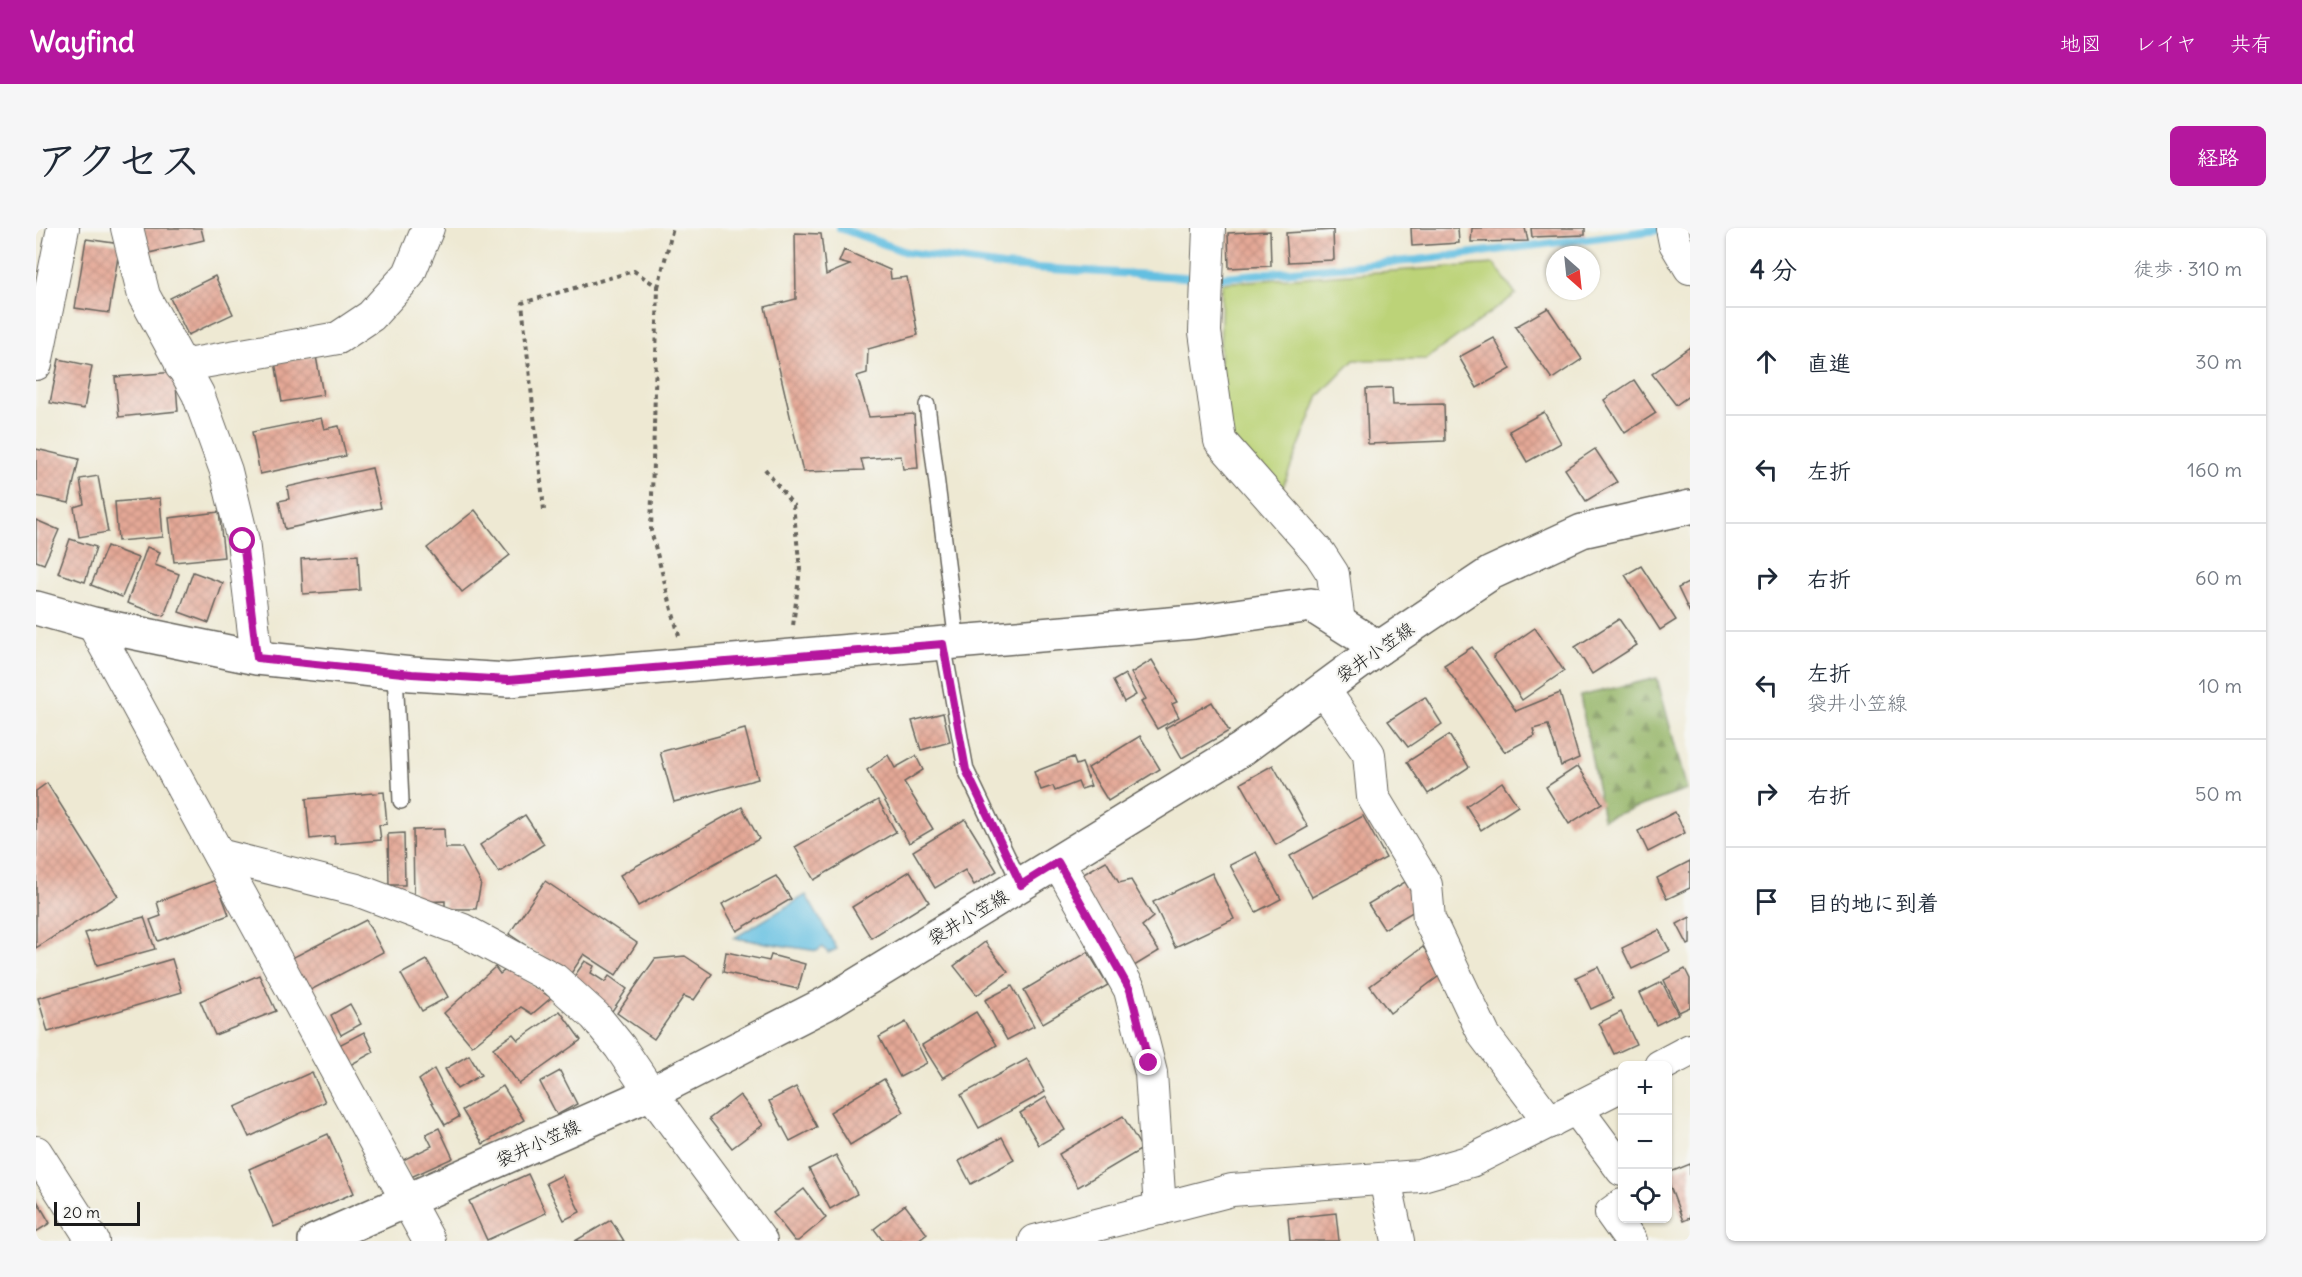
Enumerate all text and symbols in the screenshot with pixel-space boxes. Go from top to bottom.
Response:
text: Wayfind [30,24,134,60]
text: 地図 [2060,30,2102,57]
text: レイヤ [2135,30,2197,57]
text: 共有 [2230,30,2272,57]
button: 経路 [2170,126,2266,186]
text: アクセス [36,134,201,186]
north arrow [1546,246,1600,300]
text: 4 分 [1750,253,1797,286]
text: 徒歩 · 310 m [2134,256,2242,281]
icon: ahead [1750,345,1783,378]
text: 直進 [1807,349,1851,377]
text: 30 m [2195,349,2242,374]
icon: left [1750,453,1783,486]
text: 左折 [1807,457,1851,485]
text: 160 m [2187,457,2242,482]
route start [229,527,255,553]
icon: right [1750,561,1783,594]
text: 右折 [1807,565,1851,593]
text: 60 m [2195,565,2242,590]
street label: 袋井小笠線 [1332,617,1418,687]
text: 左折 [1807,659,1851,687]
icon: left [1750,669,1783,702]
text: 10 m [2199,673,2242,698]
text: 袋井小笠線 [1807,690,1907,715]
icon: right [1750,777,1783,810]
text: 右折 [1807,781,1851,809]
text: 50 m [2195,781,2242,806]
street label: 袋井小笠線 [924,884,1012,950]
icon: arrive [1750,885,1783,918]
text: 目的地に到着 [1807,889,1939,917]
route end [1135,1049,1161,1075]
map controls [1618,1061,1672,1223]
button: + [1618,1061,1672,1115]
street label: 袋井小笠線 [492,1114,584,1172]
button: − [1618,1115,1672,1169]
button: locate [1618,1169,1672,1223]
scale bar [54,1199,140,1226]
text: 20 m [63,1202,100,1222]

